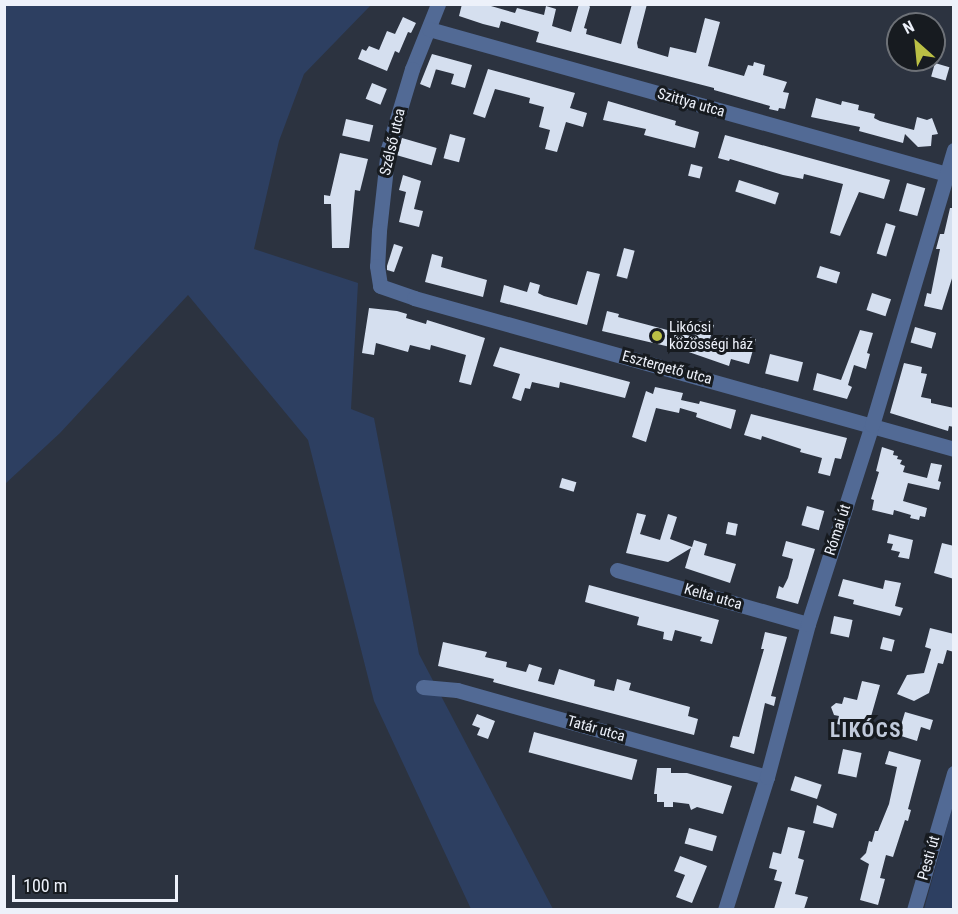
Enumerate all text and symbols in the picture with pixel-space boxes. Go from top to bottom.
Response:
north arrow [886,12,946,72]
text: N [900,17,917,38]
street label: Szittya utca [655,85,727,121]
street label: Szélső utca [377,107,409,177]
place label: Likócsi közösségi ház [669,318,753,353]
marker: Likócsi közösségi ház [650,329,664,343]
street label: Esztergető utca [620,347,714,389]
street label: Római út [821,502,855,558]
street label: Kelta utca [682,580,744,614]
street label: Tatár utca [565,712,627,746]
district label: LIKÓCS [830,717,902,743]
street label: Pesti út [914,834,944,882]
scale bar [15,863,182,901]
text: 100 m [23,875,67,896]

